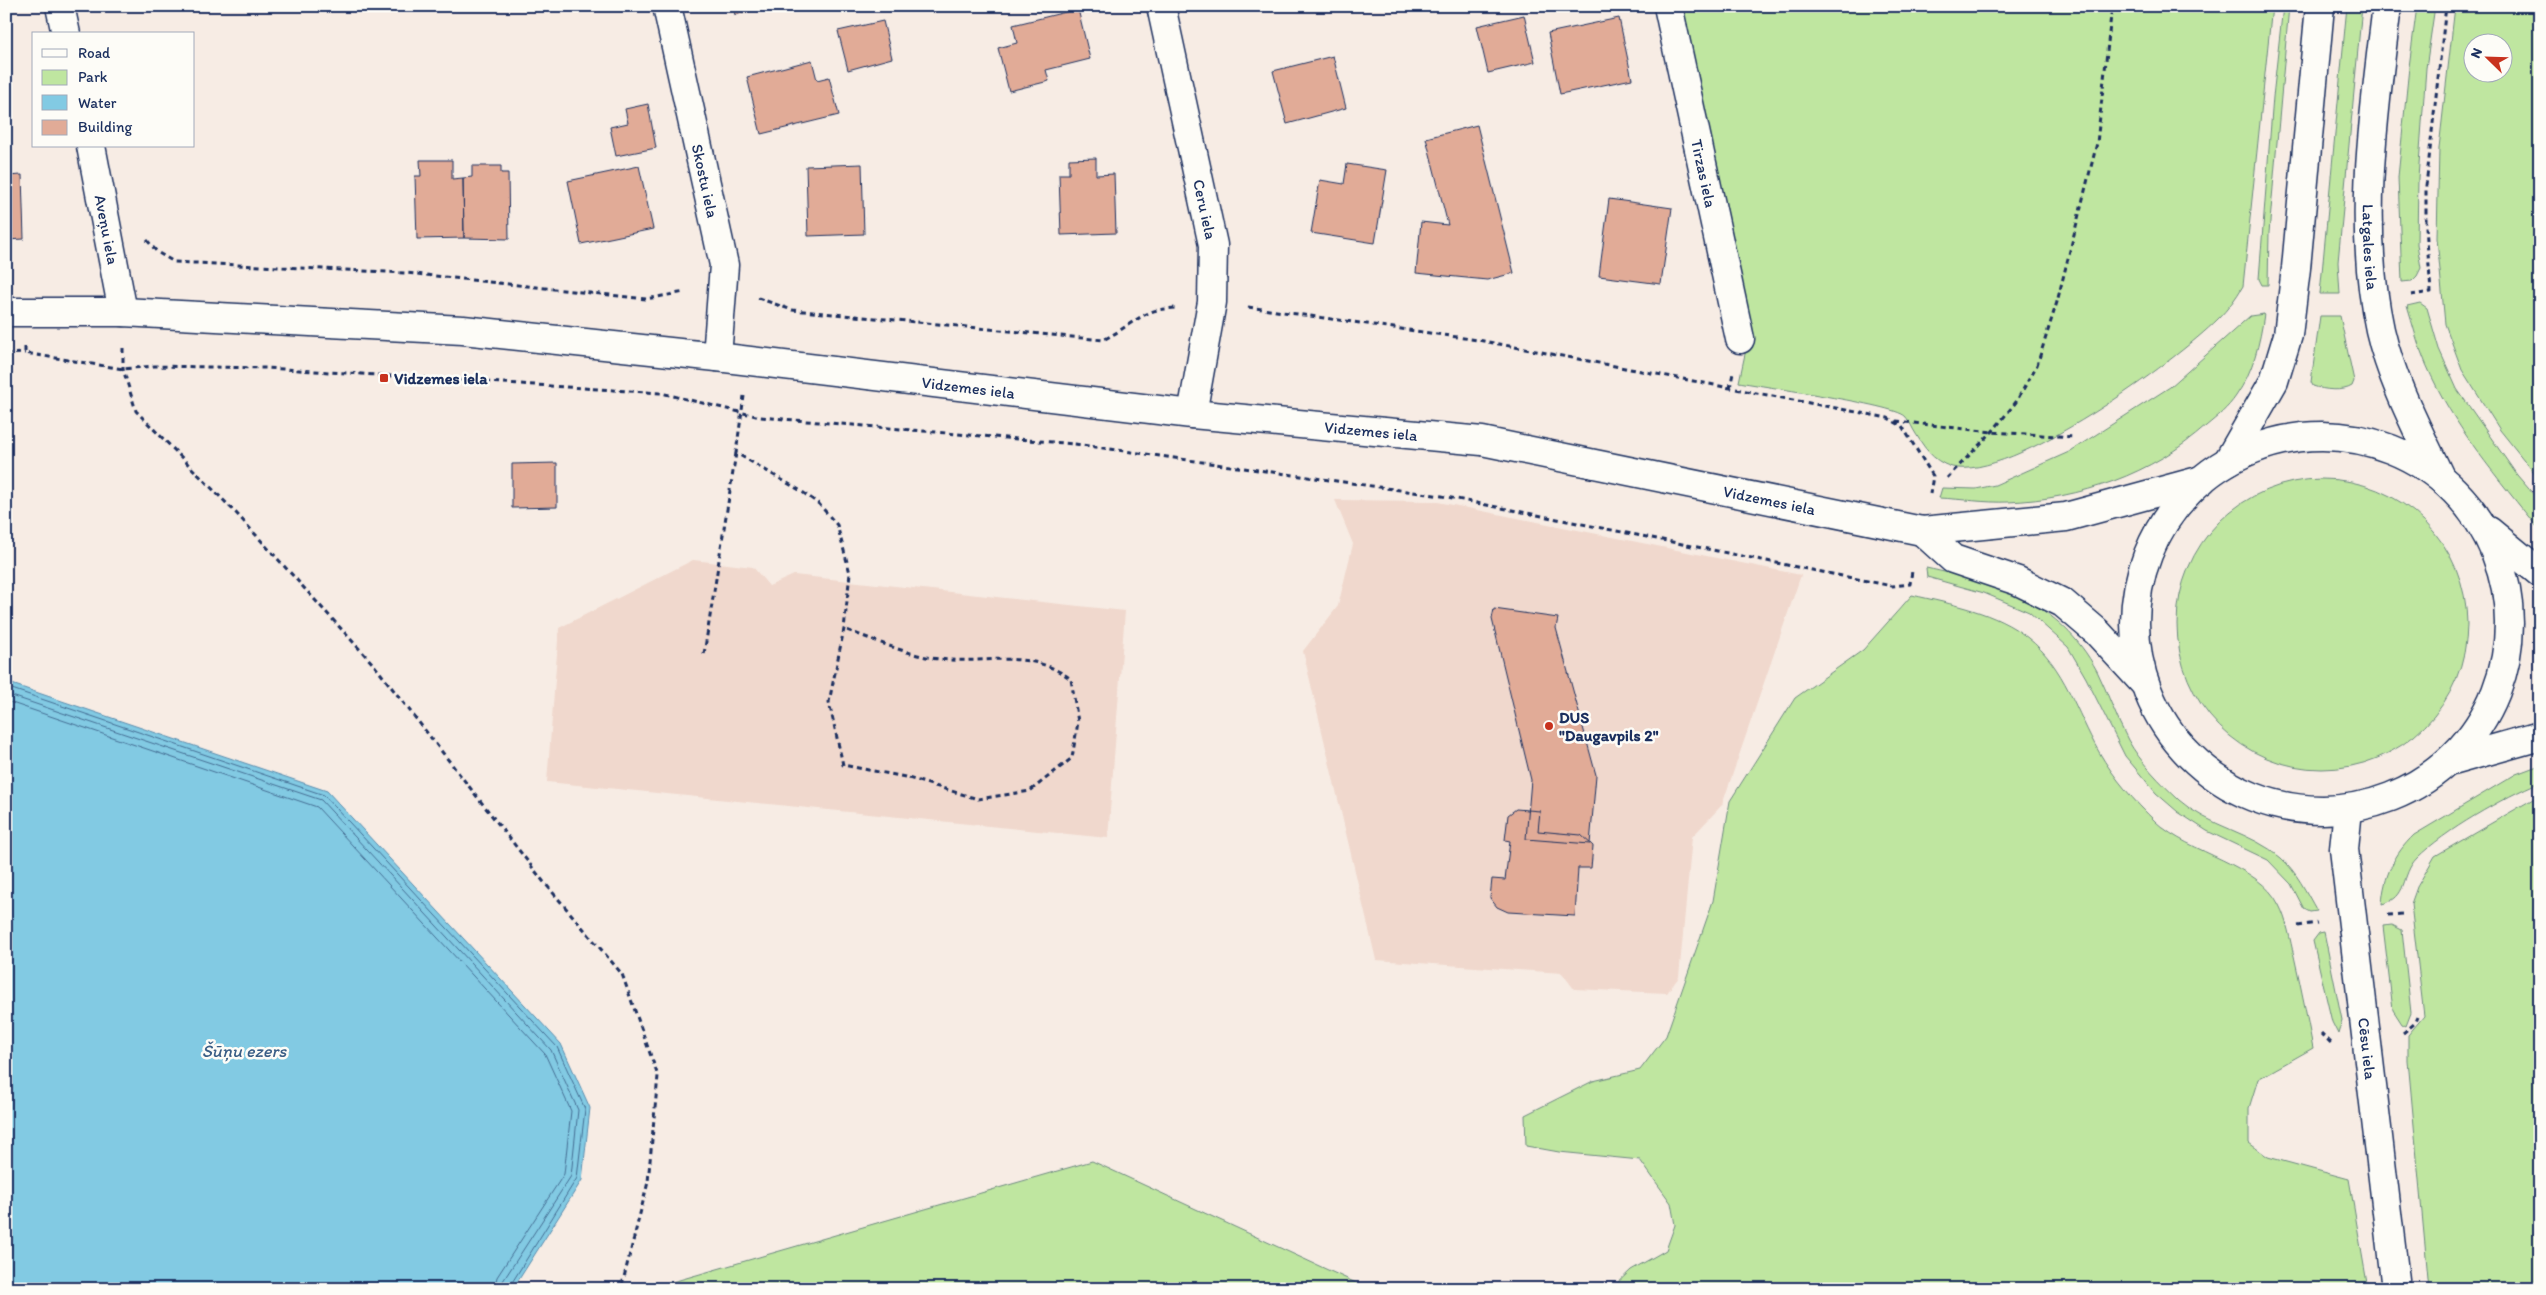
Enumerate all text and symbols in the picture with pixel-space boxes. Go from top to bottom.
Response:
legend [32,32,195,148]
north arrow [2464,32,2514,82]
text: Road [78,44,111,62]
text: N [2467,45,2486,61]
text: Park [78,68,108,86]
text: Water [78,94,117,112]
text: Building [78,118,132,136]
street label: Tirzas iela [1688,137,1721,209]
street label: Skostu iela [688,142,723,220]
street label: Ceru iela [1189,178,1221,241]
street label: Aveņu iela [91,193,123,266]
street label: Latgales iela [2359,204,2383,292]
place label: Vidzemes iela [394,369,488,388]
marker: Vidzemes iela [378,372,390,384]
street label: Vidzemes iela [921,372,1017,402]
street label: Vidzemes iela [1323,417,1419,445]
street label: Vidzemes iela [1722,481,1818,519]
place label: DUS "Daugavpils 2" [1559,708,1659,746]
marker: DUS "Daugavpils 2" [1543,720,1555,732]
street label: Cēsu iela [2354,1016,2381,1081]
water label: Šūņu ezers [202,1040,287,1062]

